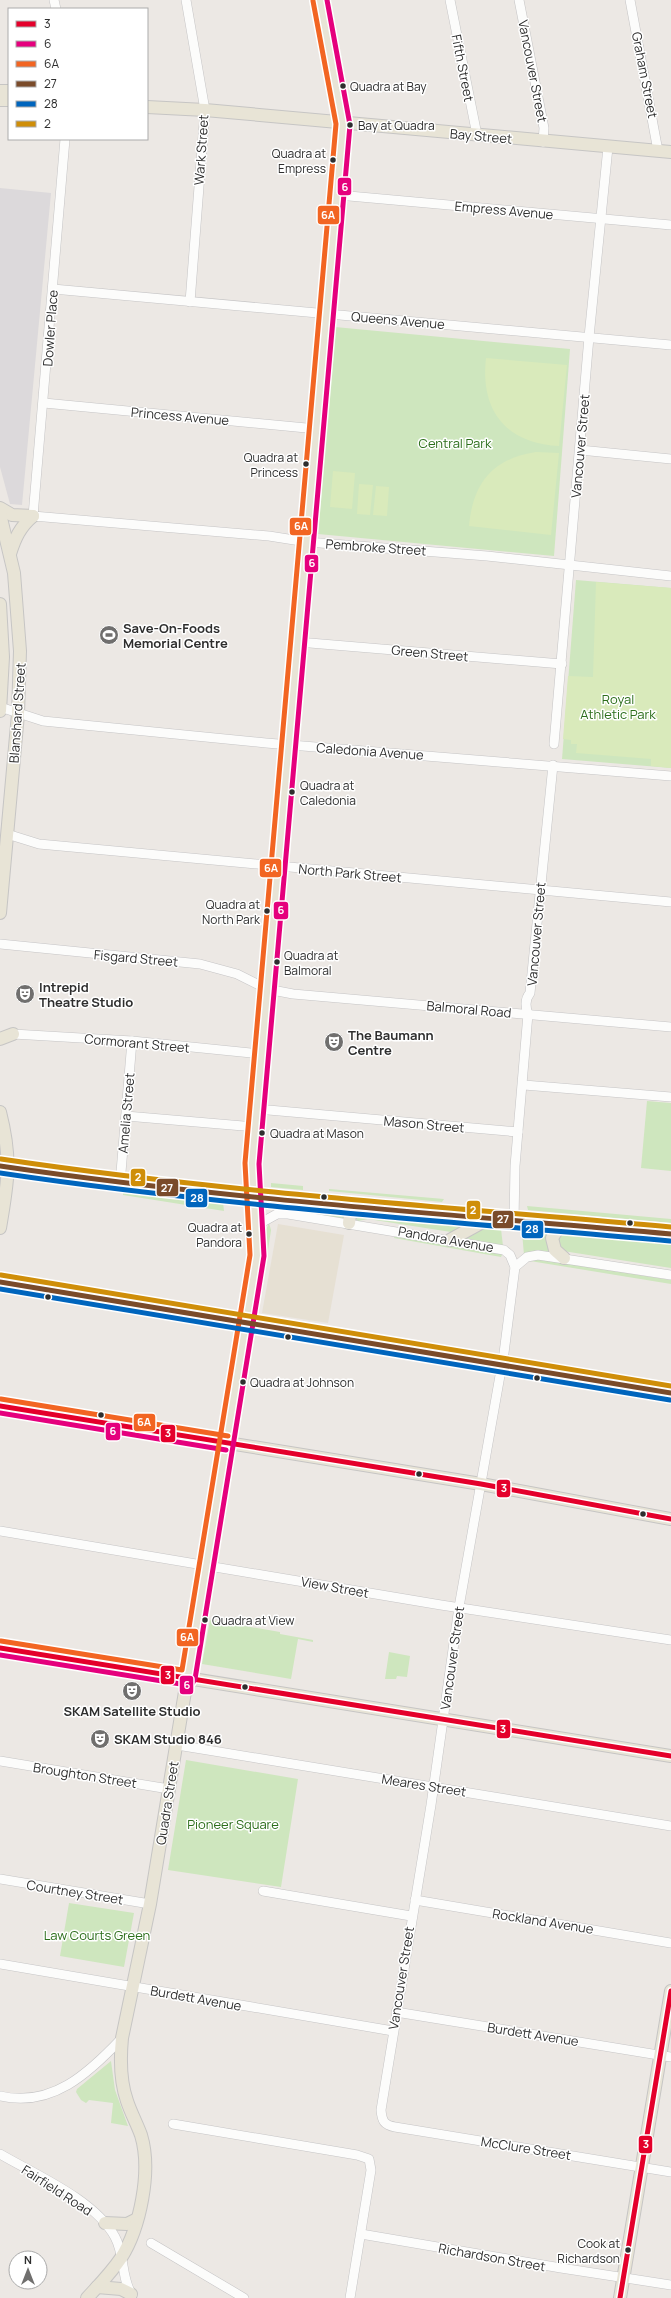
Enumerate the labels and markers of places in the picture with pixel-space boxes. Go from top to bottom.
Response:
place label: Quadra at Bay [350,78,427,95]
marker: Quadra at Bay [338,81,348,91]
place label: Bay at Quadra [358,117,435,134]
marker: Bay at Quadra [345,120,355,130]
place label: Quadra at Empress [272,145,326,177]
marker: Quadra at Empress [328,155,338,165]
place label: Quadra at Princess [244,449,298,481]
marker: Quadra at Princess [301,459,311,469]
place label: Save-On-Foods Memorial Centre [123,619,228,652]
sports icon: Save-On-Foods Memorial Centre [98,624,120,646]
place label: Quadra at Caledonia [300,777,356,809]
marker: Quadra at Caledonia [287,787,297,797]
place label: Quadra at North Park [202,896,261,928]
marker: Quadra at North Park [262,906,272,916]
place label: Quadra at Balmoral [284,947,338,979]
marker: Quadra at Balmoral [272,957,282,967]
place label: Intrepid Theatre Studio [39,978,133,1011]
theatre icon: Intrepid Theatre Studio [14,983,36,1005]
place label: The Baumann Centre [348,1026,434,1059]
theatre icon: The Baumann Centre [323,1031,345,1053]
place label: Quadra at Mason [270,1125,364,1142]
marker: Quadra at Mason [257,1128,267,1138]
unlabelled marker [319,1192,329,1202]
unlabelled marker [625,1218,635,1228]
place label: Quadra at Pandora [188,1219,242,1251]
marker: Quadra at Pandora [244,1229,254,1239]
unlabelled marker [43,1292,53,1302]
unlabelled marker [283,1332,293,1342]
unlabelled marker [532,1373,542,1383]
place label: Quadra at Johnson [250,1374,354,1391]
marker: Quadra at Johnson [238,1377,248,1387]
unlabelled marker [96,1410,106,1420]
unlabelled marker [414,1469,424,1479]
unlabelled marker [638,1509,648,1519]
place label: Quadra at View [212,1612,294,1629]
marker: Quadra at View [200,1615,210,1625]
theatre icon: SKAM Satellite Studio [121,1680,143,1702]
unlabelled marker [240,1682,250,1692]
place label: SKAM Satellite Studio [63,1702,201,1720]
theatre icon: SKAM Studio 846 [89,1728,111,1750]
place label: SKAM Studio 846 [114,1730,222,1748]
place label: Cook at Richardson [557,2235,620,2267]
marker: Cook at Richardson [623,2245,633,2255]

